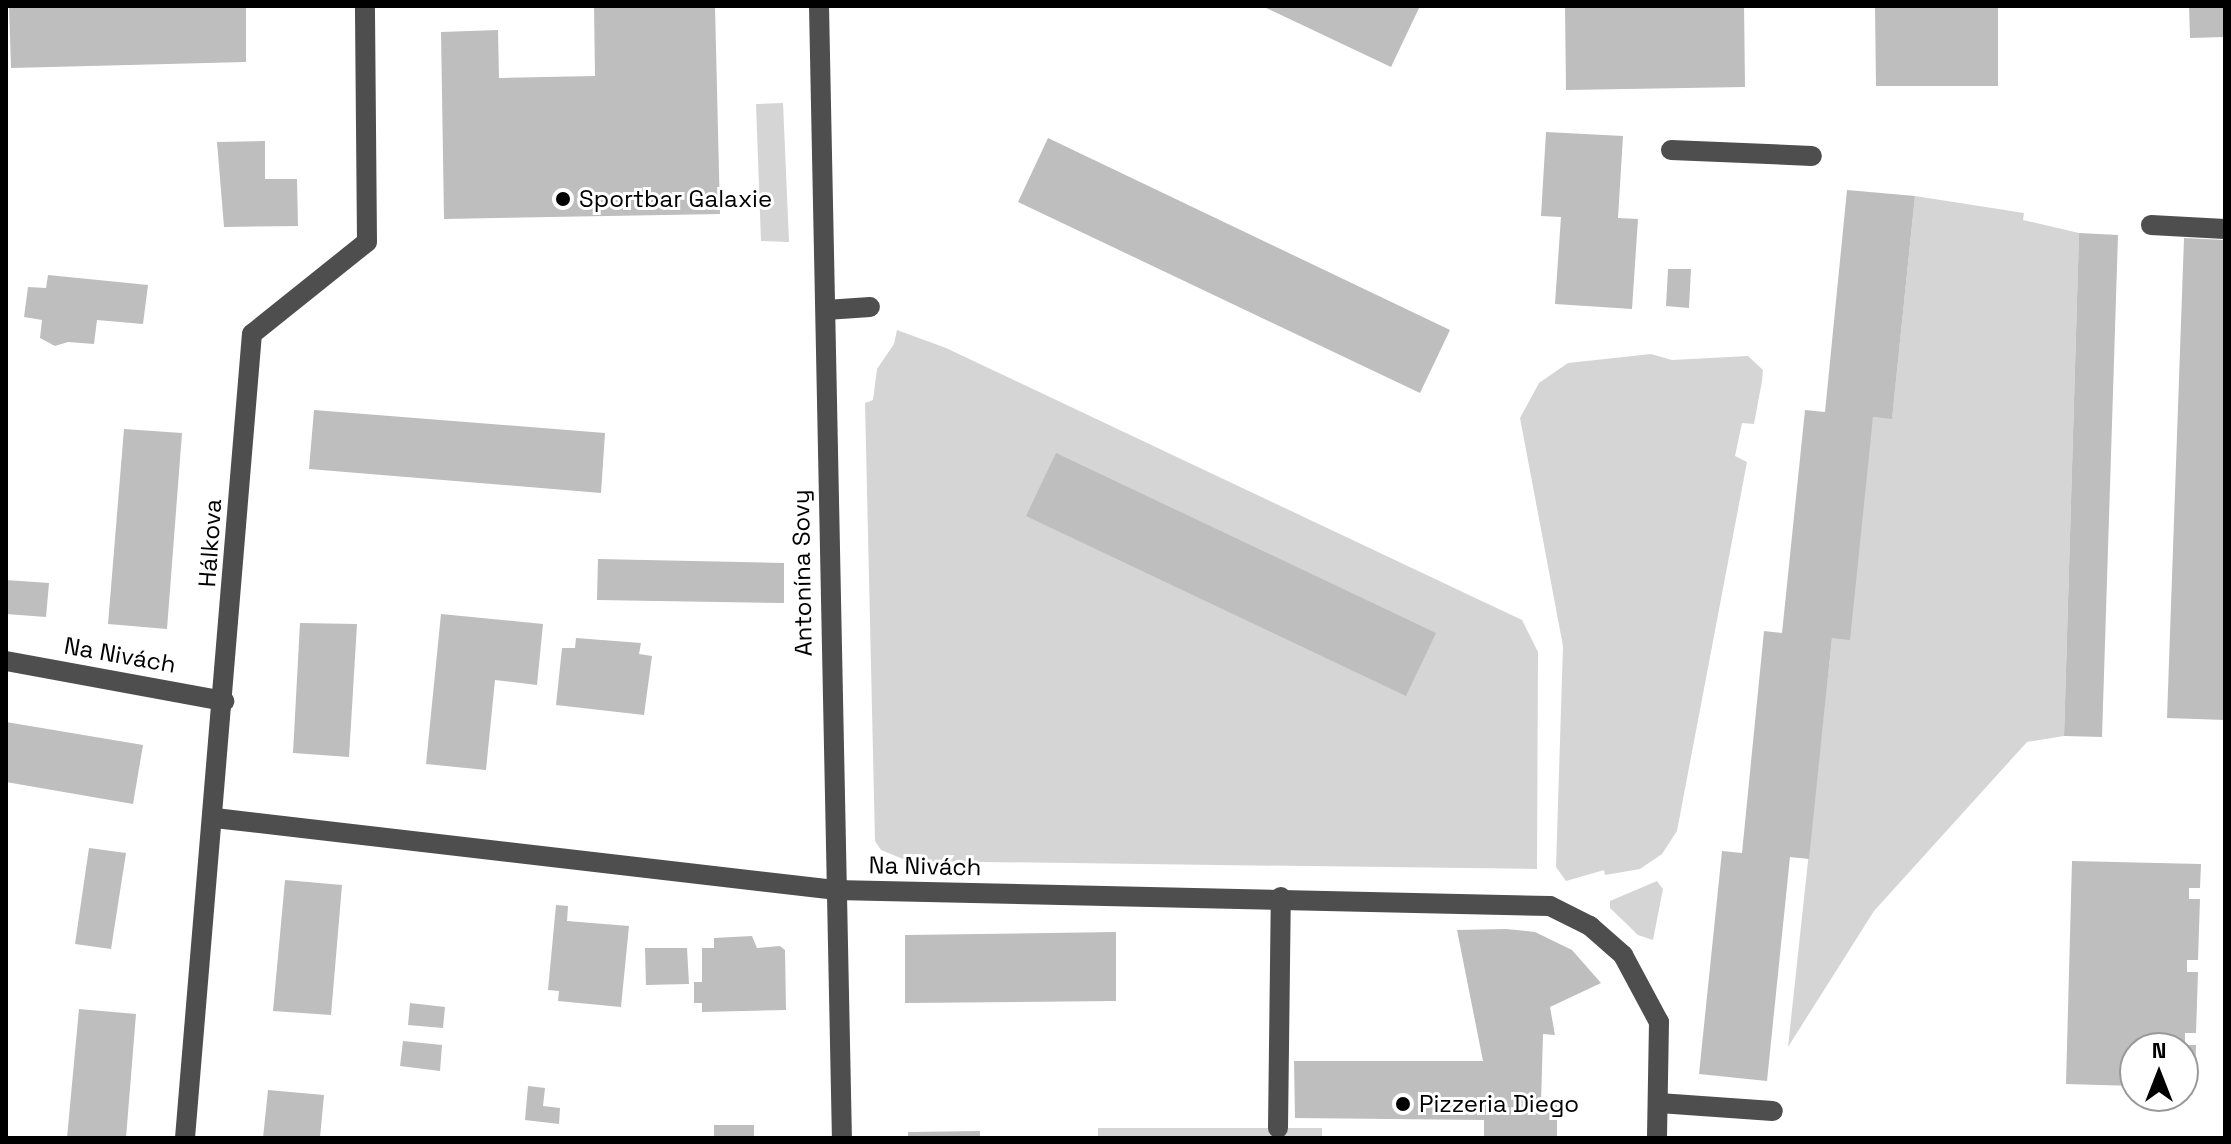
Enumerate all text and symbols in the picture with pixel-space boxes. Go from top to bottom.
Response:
place label: Sportbar Galaxie [579,185,772,213]
marker: Sportbar Galaxie [554,190,572,208]
street label: Antonína Sovy [786,489,818,657]
street label: Hálkova [193,498,227,588]
street label: Na Nivách [62,631,178,679]
street label: Na Nivách [868,851,982,881]
north arrow [2119,1032,2199,1112]
text: N [2152,1036,2166,1064]
place label: Pizzeria Diego [1419,1090,1579,1118]
marker: Pizzeria Diego [1394,1095,1412,1113]

